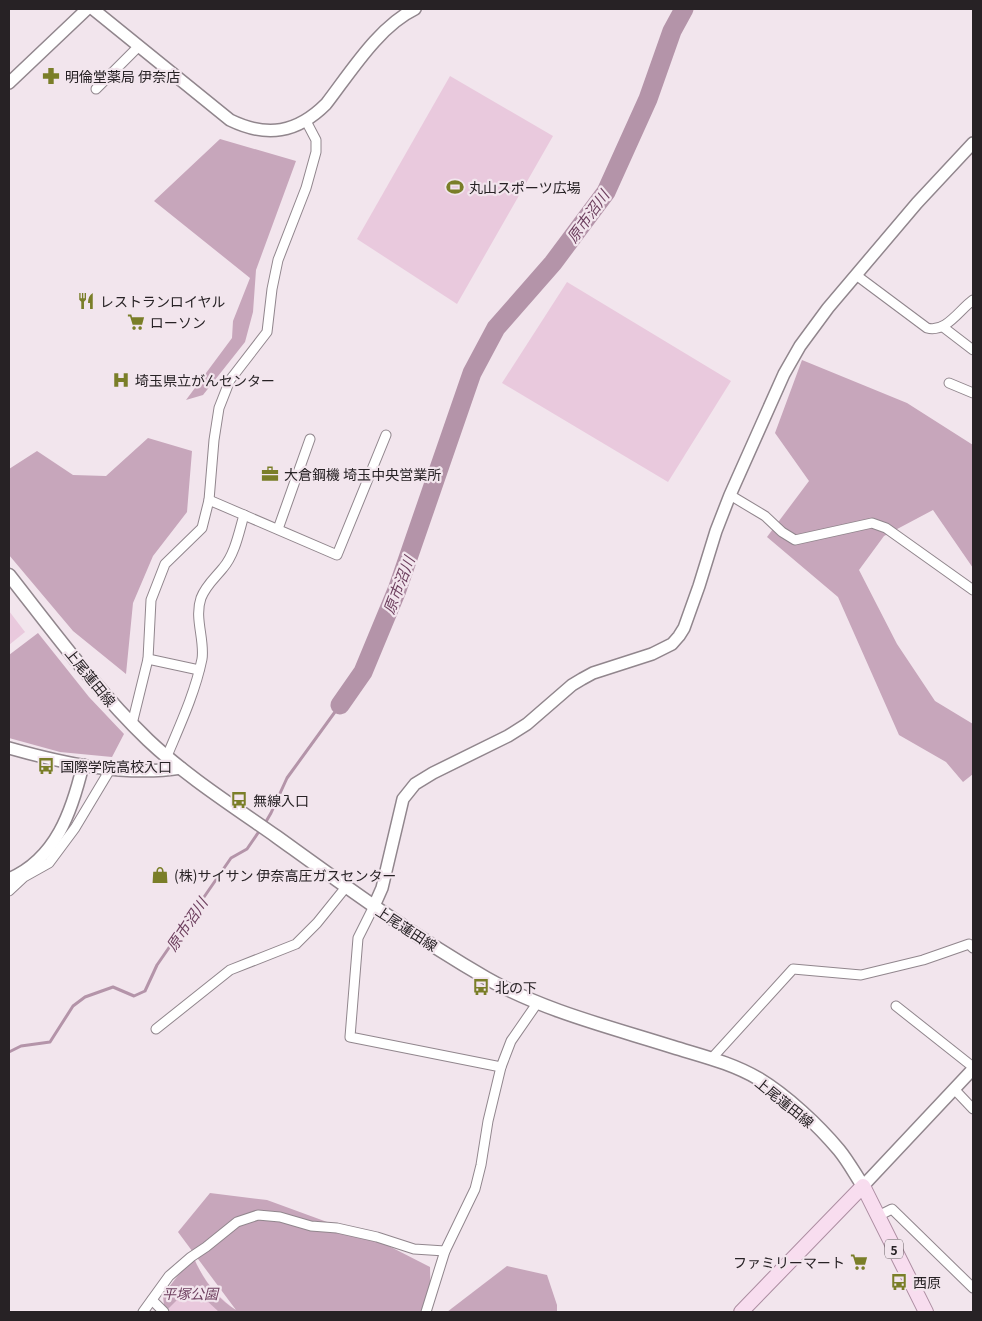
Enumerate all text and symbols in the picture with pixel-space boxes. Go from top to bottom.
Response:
pharmacy icon: 明倫堂薬局 伊奈店 [41,66,61,86]
place label: 明倫堂薬局 伊奈店 [65,66,180,86]
sports icon: 丸山スポーツ広場 [445,177,465,197]
place label: 丸山スポーツ広場 [469,177,581,197]
water label: 原市沼川 [561,184,614,246]
restaurant icon: レストランロイヤル [76,291,96,311]
place label: レストランロイヤル [100,291,226,311]
supermarket icon: ローソン [126,312,146,332]
place label: ローソン [150,312,206,332]
hospital icon: 埼玉県立がんセンター [111,370,131,390]
place label: 埼玉県立がんセンター [135,370,275,390]
office icon: 大倉鋼機 埼玉中央営業所 [260,464,280,484]
place label: 大倉鋼機 埼玉中央営業所 [284,464,441,484]
water label: 原市沼川 [377,551,419,617]
street label: 上尾蓮田線 [61,644,121,710]
bus stop icon: 国際学院高校入口 [36,756,56,776]
place label: 国際学院高校入口 [60,756,172,776]
bus stop icon: 無線入口 [229,790,249,810]
place label: 無線入口 [253,790,309,810]
shop icon: (株)サイサン 伊奈高圧ガスセンター [150,865,170,885]
place label: (株)サイサン 伊奈高圧ガスセンター [174,865,397,885]
water label: 原市沼川 [161,892,213,955]
street label: 上尾蓮田線 [372,901,442,955]
bus stop icon: 北の下 [471,977,491,997]
place label: 北の下 [495,977,537,997]
street label: 上尾蓮田線 [752,1072,818,1132]
road number: 5 [885,1240,903,1258]
place label: ファミリーマート [733,1252,845,1272]
supermarket icon: ファミリーマート [849,1252,869,1272]
bus stop icon: 西原 [889,1272,909,1292]
place label: 西原 [913,1272,941,1292]
park label: 平塚公園 [162,1283,220,1303]

